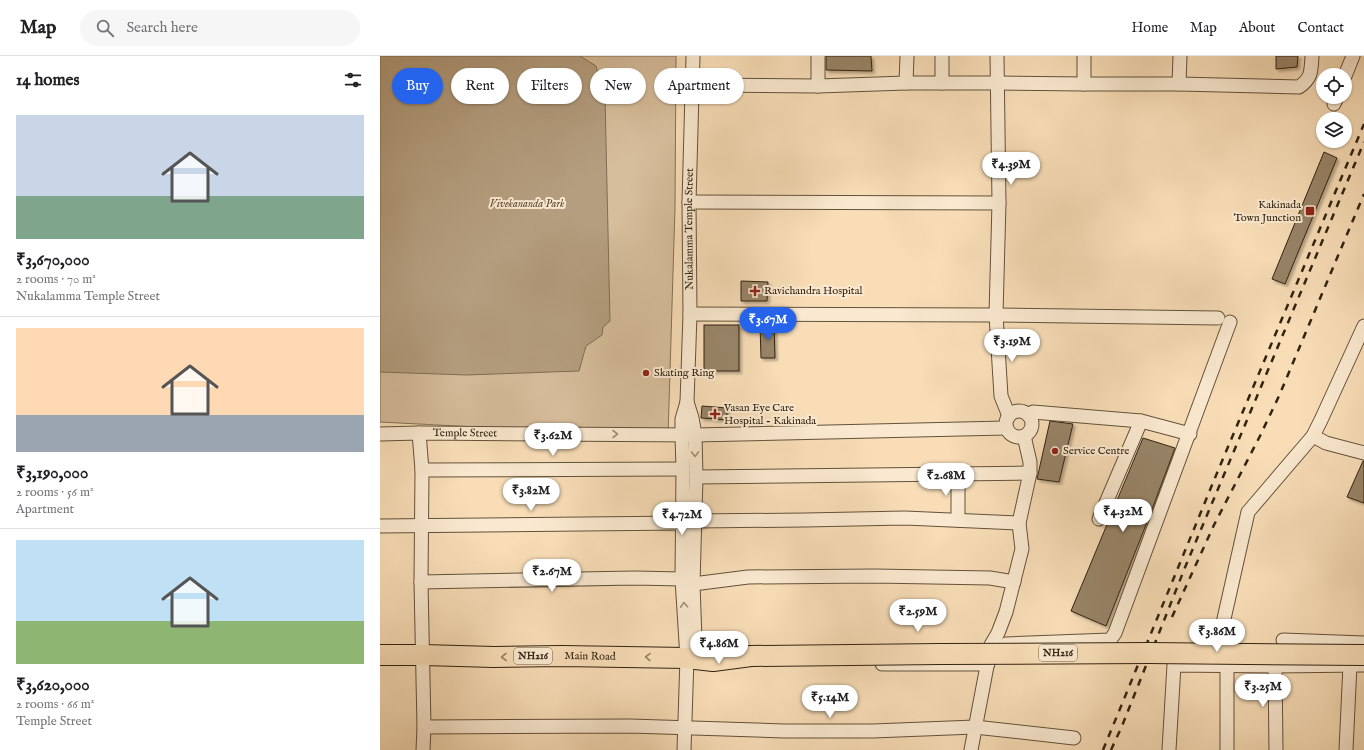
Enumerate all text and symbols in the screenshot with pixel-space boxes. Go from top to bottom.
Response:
search box [80,10,360,46]
text: Map [20,16,56,40]
icon: search [94,17,116,39]
text: Search here [126,18,198,37]
text: Home [1132,19,1168,37]
text: Map [1190,19,1217,37]
text: About [1239,19,1275,37]
text: Contact [1297,19,1344,37]
chip: Buy [392,68,443,104]
chip: Rent [451,68,509,104]
chip: Filters [517,68,582,104]
chip: New [590,68,646,104]
chip: Apartment [654,68,744,104]
map controls [1316,68,1352,148]
button: locate [1316,68,1352,104]
icon: filters [342,69,364,91]
text: 14 homes [16,70,79,91]
button: layers [1316,112,1352,148]
icon: home [154,141,226,213]
pin: ₹4.39M [978,152,1044,186]
text: ₹4.39M [991,156,1031,173]
street label: Nukalamma Temple Street [682,168,697,290]
park label: Vivekananda Park [490,197,565,211]
place label: Kakinada Town Junction [1234,198,1301,225]
marker: Kakinada Town Junction [1304,205,1316,217]
text: ₹3,670,000 [16,250,90,271]
text: 2 rooms · 70 m² [16,271,96,288]
place label: Ravichandra Hospital [764,284,862,298]
marker: Ravichandra Hospital [749,285,761,297]
text: Nukalamma Temple Street [16,288,160,305]
pin: ₹3.67M [735,307,801,341]
text: ₹3.67M [749,311,787,328]
pin: ₹3.19M [979,329,1045,363]
text: ₹3.19M [993,333,1031,350]
icon: home [154,354,226,426]
place label: Skating Ring [654,366,715,380]
marker: Skating Ring [641,368,651,378]
place label: Vasan Eye Care Hospital - Kakinada [723,401,816,428]
marker: Vasan Eye Care Hospital - Kakinada [709,408,721,420]
pin: ₹3.62M [520,423,586,457]
street label: Temple Street [433,426,497,441]
text: ₹3.62M [534,427,572,444]
one-way arrow [612,430,618,438]
place label: Service Centre [1063,444,1129,458]
marker: Service Centre [1050,446,1060,456]
one-way arrow [691,451,699,457]
text: ₹3,190,000 [16,463,88,484]
pin: ₹2.68M [913,463,979,497]
text: ₹2.68M [926,467,966,484]
pin: ₹3.82M [498,478,564,512]
text: ₹3.82M [512,482,550,499]
text: 2 rooms · 56 m² [16,484,94,501]
pin: ₹4.32M [1090,499,1156,533]
text: Apartment [16,501,74,518]
pin: ₹4.72M [649,502,715,536]
text: ₹4.32M [1103,503,1143,520]
text: ₹4.72M [662,506,702,523]
pin: ₹2.67M [519,559,585,593]
text: ₹2.67M [532,563,572,580]
icon: home [154,566,226,638]
pin: ₹2.59M [885,599,951,633]
one-way arrow [679,602,688,608]
text: ₹2.59M [899,603,937,620]
pin: ₹3.86M [1184,619,1250,653]
text: ₹3.86M [1198,623,1236,640]
pin: ₹4.86M [686,631,752,665]
text: ₹4.86M [699,635,739,652]
road number: NH216 [1039,645,1077,661]
road number: NH216 [514,648,552,664]
street label: Main Road [564,649,616,664]
one-way arrow [501,652,507,661]
one-way arrow [645,653,651,661]
pin: ₹3.25M [1230,674,1296,708]
text: ₹3,620,000 [16,675,90,696]
text: ₹3.25M [1244,678,1282,695]
pin: ₹5.14M [797,685,863,719]
text: ₹5.14M [811,689,849,706]
text: 2 rooms · 66 m² [16,696,94,713]
text: Temple Street [16,713,92,730]

